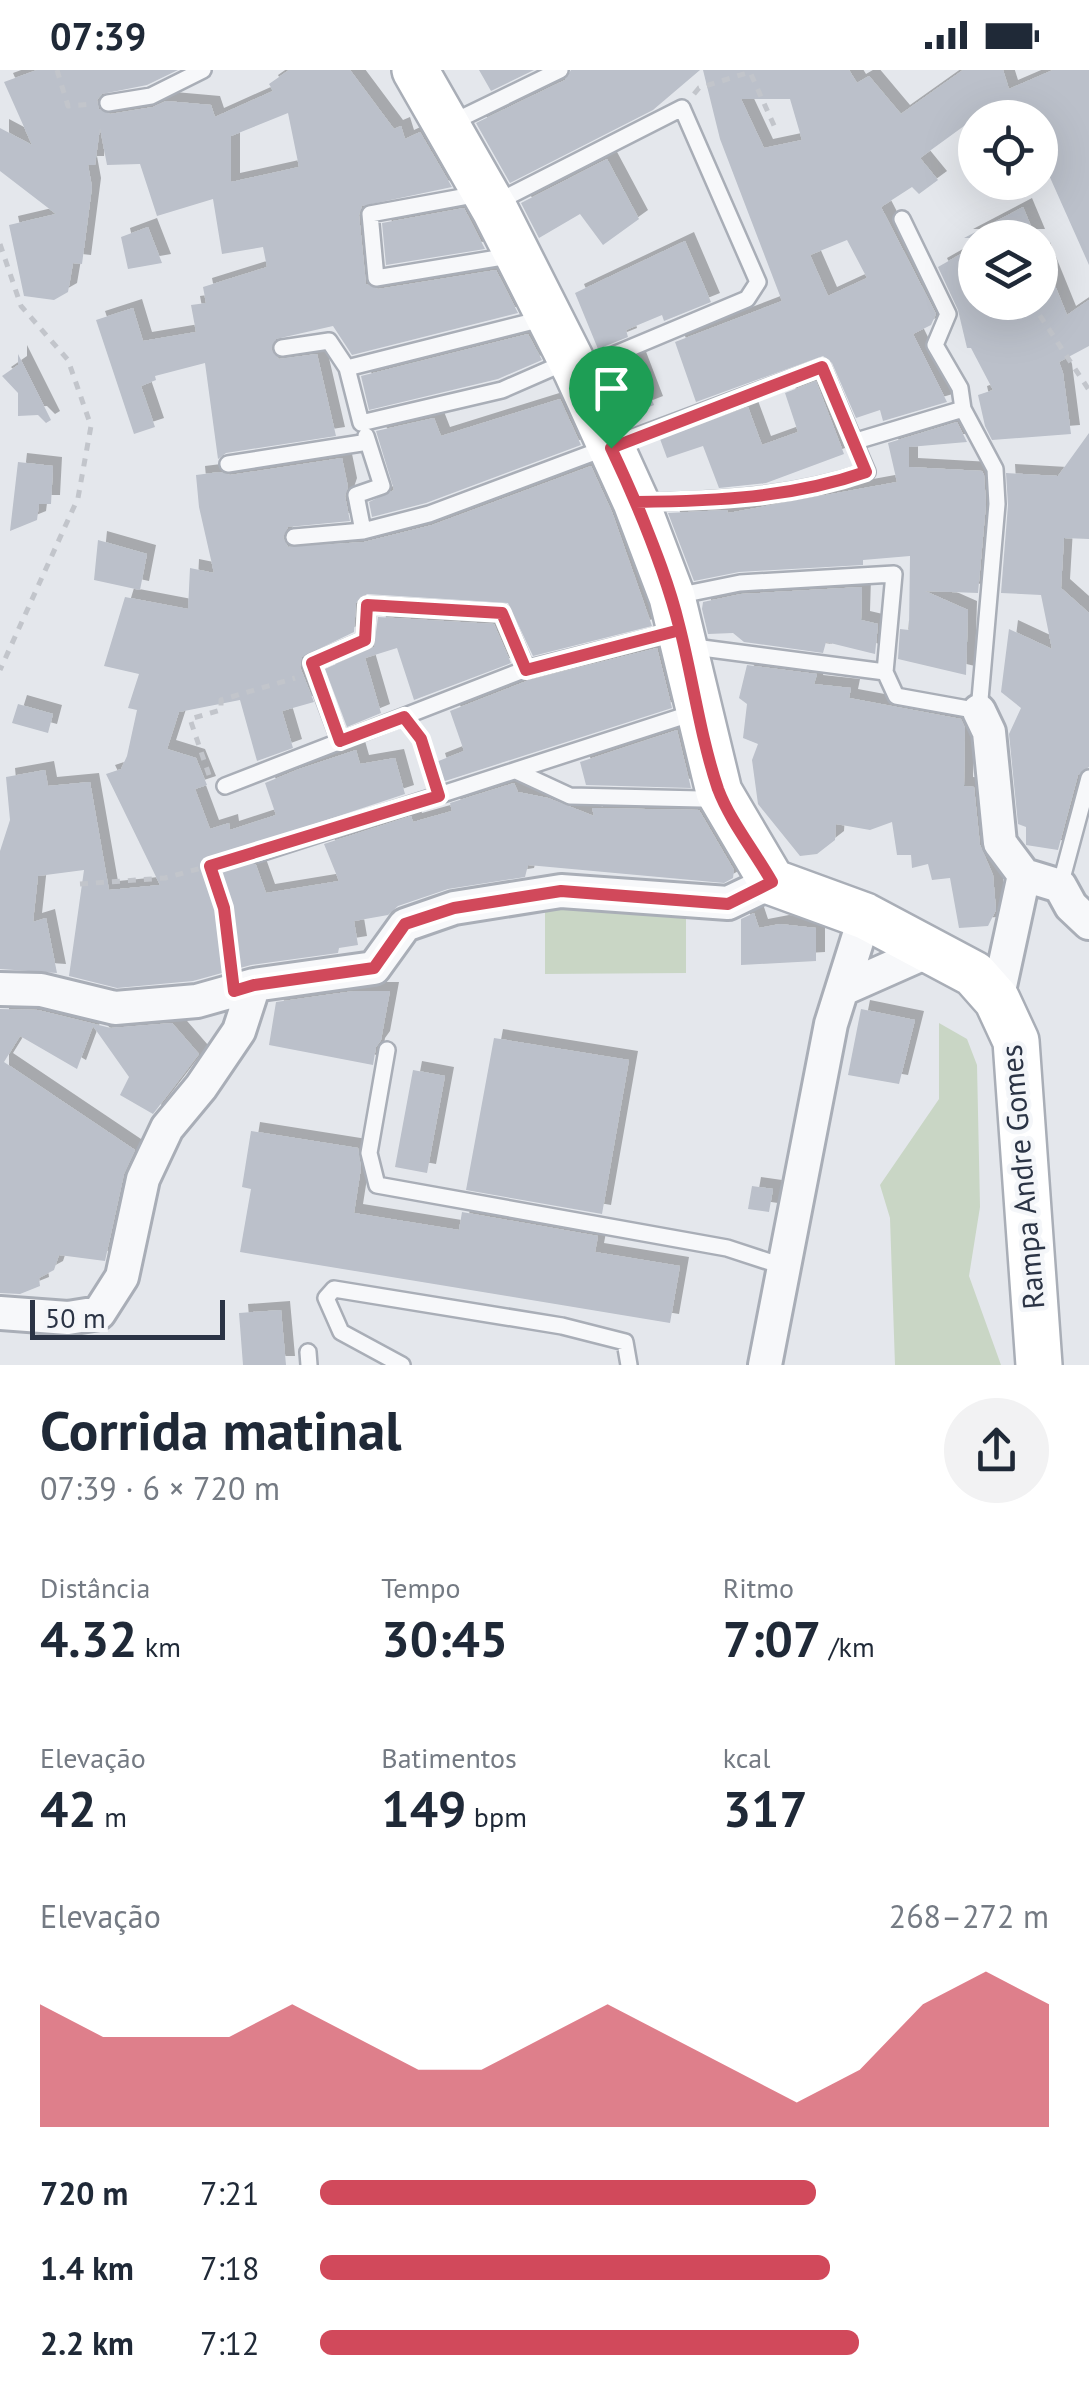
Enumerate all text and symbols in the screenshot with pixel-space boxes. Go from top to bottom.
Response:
text: 07:39 [50,11,146,60]
map controls [958,100,1058,320]
button: locate [958,100,1058,200]
button: layers [958,220,1058,320]
pin [569,346,654,449]
icon: arrive [584,361,639,416]
street label: Rampa Andre Gomes [991,1043,1052,1311]
scale bar [30,1295,225,1340]
text: 50 m [45,1299,106,1336]
text: Corrida matinal [40,1394,402,1465]
button: share [944,1398,1049,1503]
text: 07:39 · 6 × 720 m [40,1467,280,1509]
text: Distância [40,1569,150,1606]
text: Tempo [381,1569,460,1606]
text: Ritmo [723,1569,794,1606]
text: 4.32 [40,1606,137,1671]
text: 30:45 [381,1606,508,1671]
text: 7:07 [723,1606,821,1671]
text: km [137,1628,181,1665]
text: /km [821,1628,875,1665]
text: Elevação [40,1739,146,1776]
text: Batimentos [381,1739,517,1776]
text: kcal [723,1739,770,1776]
text: 42 [40,1776,97,1841]
text: 149 [381,1776,466,1841]
text: 317 [723,1776,808,1841]
text: m [97,1798,127,1835]
text: bpm [466,1798,527,1835]
text: Elevação [40,1895,161,1937]
text: 268–272 m [889,1895,1049,1937]
text: 720 m [40,2172,128,2214]
text: 7:21 [200,2172,259,2214]
text: 1.4 km [40,2247,134,2289]
text: 7:18 [200,2247,259,2289]
text: 2.2 km [40,2322,134,2364]
text: 7:12 [200,2322,259,2364]

